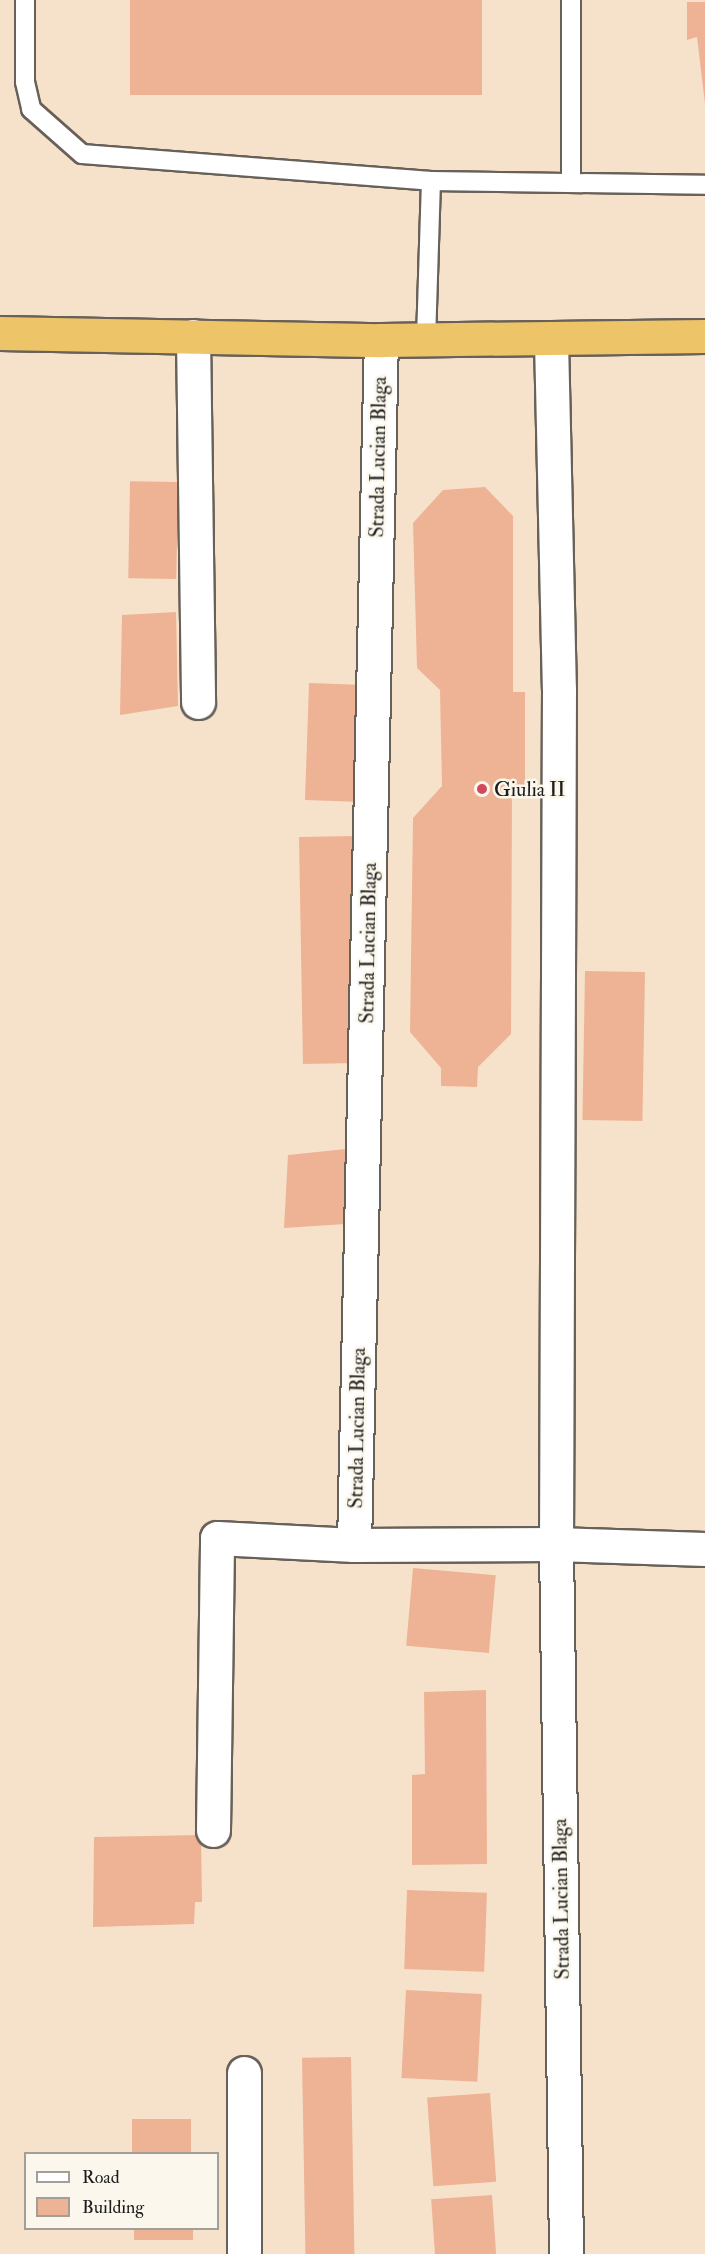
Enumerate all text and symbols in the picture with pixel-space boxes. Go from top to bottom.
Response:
street label: Strada Lucian Blaga [365,376,391,538]
place label: Giulia II [494,777,565,801]
marker: Giulia II [475,782,489,796]
street label: Strada Lucian Blaga [355,862,381,1024]
street label: Strada Lucian Blaga [344,1347,370,1509]
street label: Strada Lucian Blaga [548,1818,574,1980]
legend [24,2152,219,2230]
text: Road [82,2166,120,2189]
text: Building [82,2196,144,2219]

